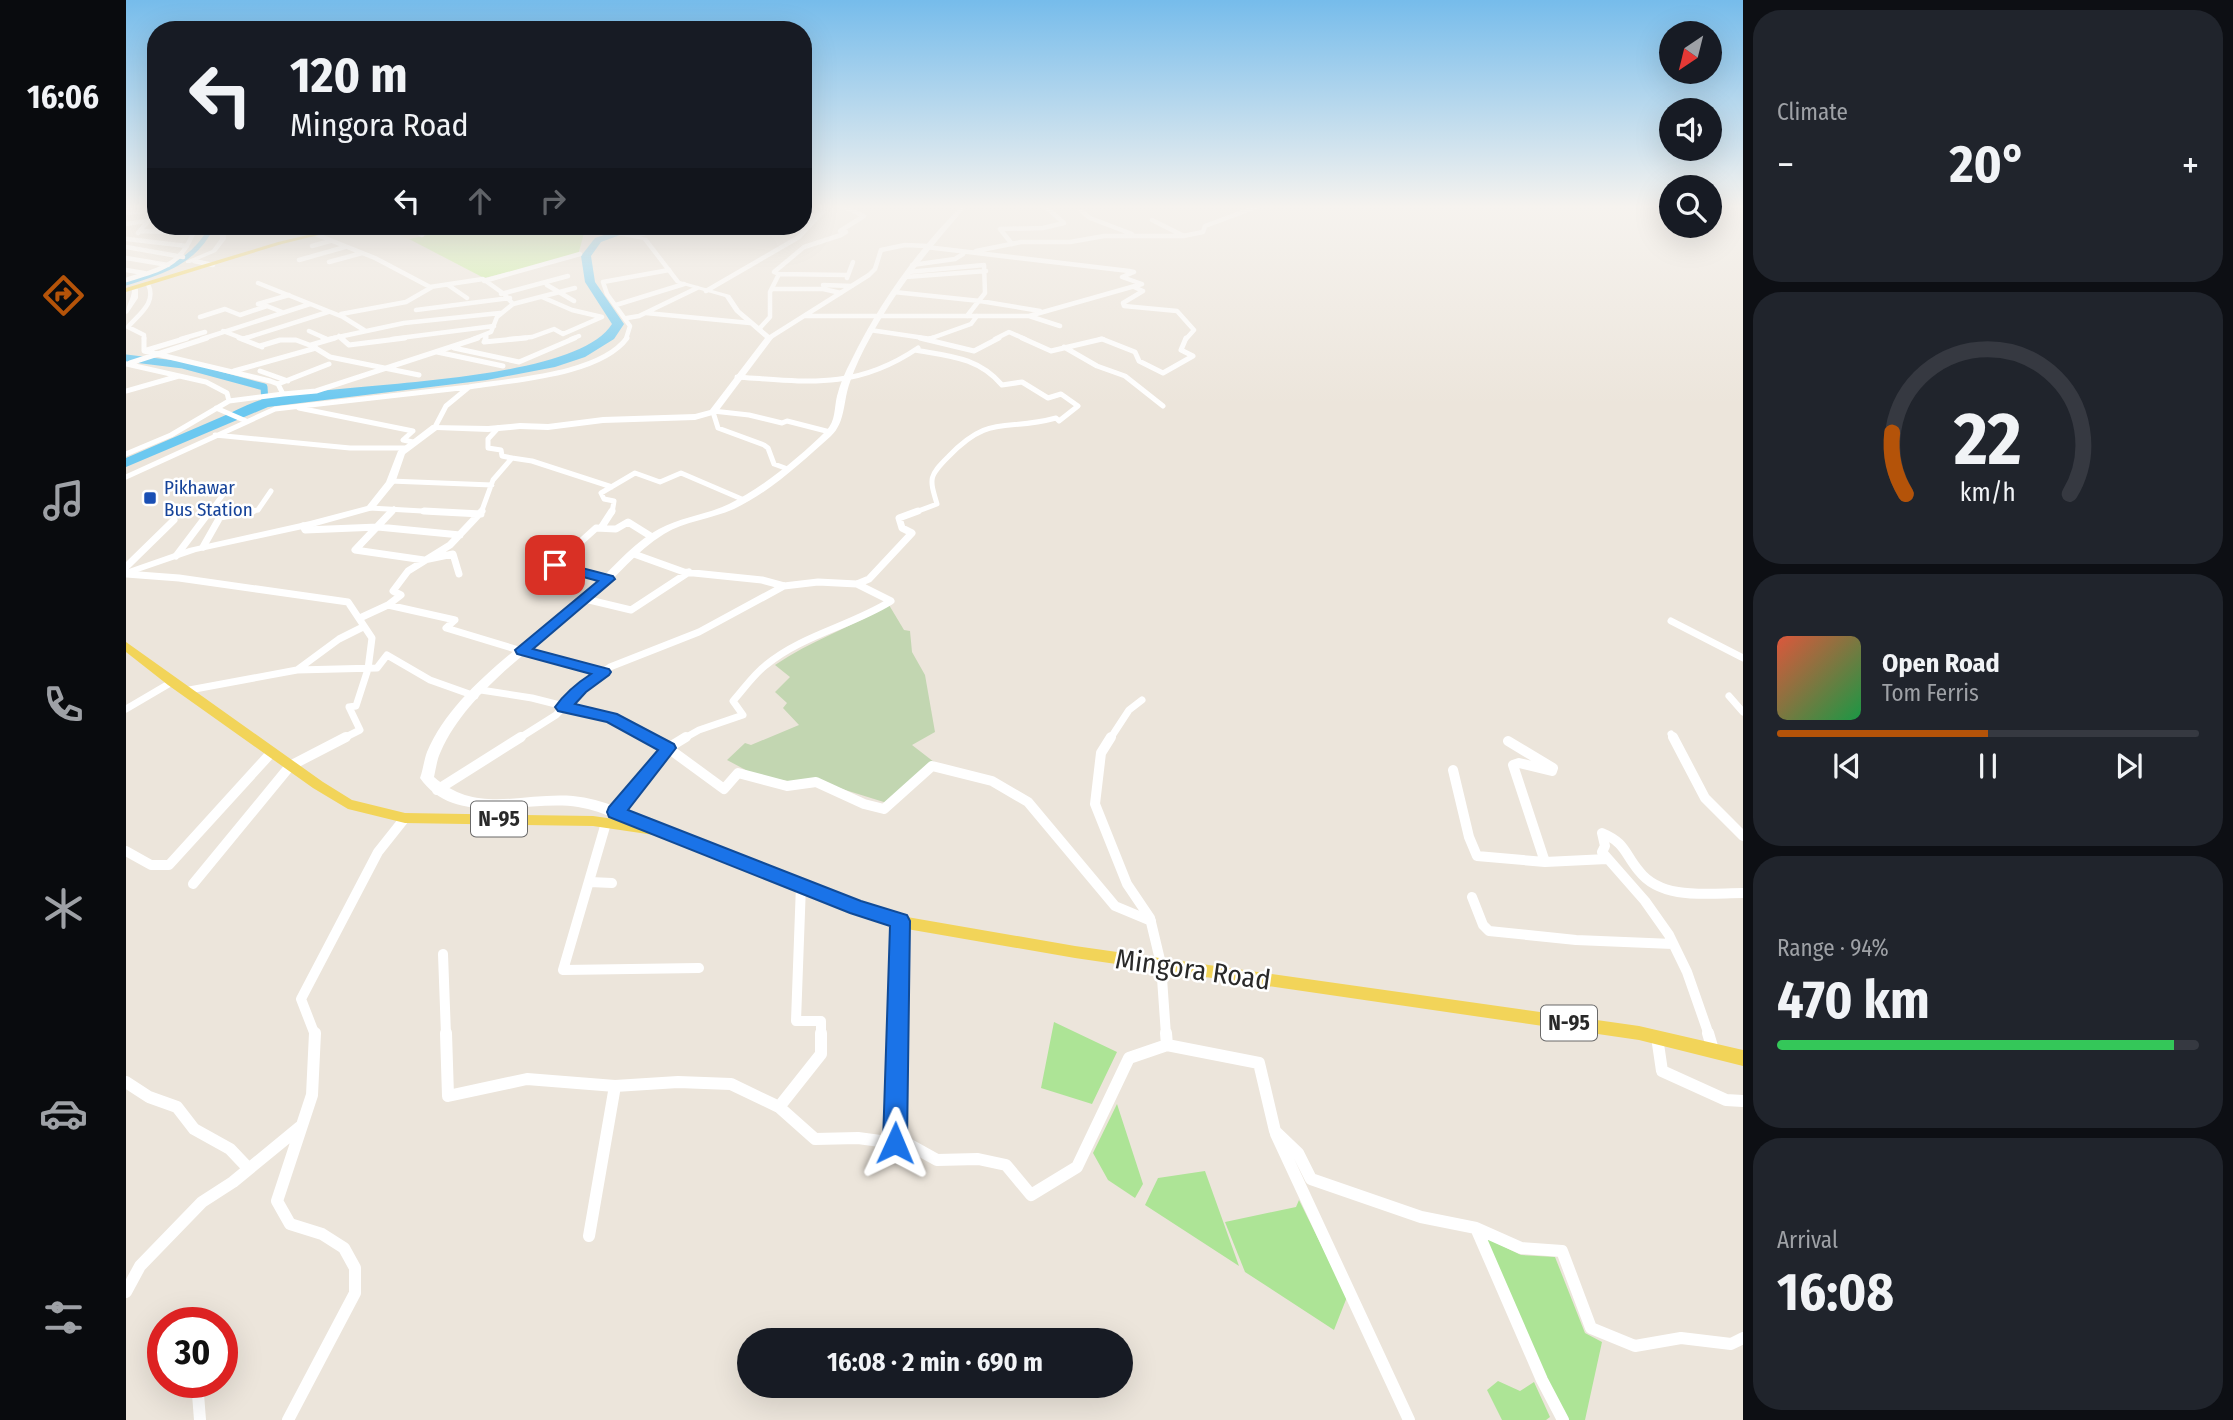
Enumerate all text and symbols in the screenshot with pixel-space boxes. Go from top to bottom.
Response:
north arrow [1659,21,1722,84]
map controls [1659,21,1722,238]
text: 120 m [290,46,408,105]
icon: left [175,49,266,140]
text: 16:06 [27,78,99,116]
button: sound [1659,98,1722,161]
text: Climate [1777,98,1848,126]
text: Mingora Road [290,106,469,144]
text: 20° [1950,133,2026,196]
text: − [1777,142,1794,188]
text: + [2182,142,2199,188]
button: search [1659,175,1722,238]
icon: left [388,182,426,220]
icon: ahead [461,182,499,220]
icon: right [534,182,572,220]
icon: directions [39,271,88,320]
text: 22 [1953,396,2022,483]
icon: music [39,476,88,525]
place label: Pikhawar Bus Station [164,476,253,521]
text: km/h [1960,478,2016,508]
marker: Pikhawar Bus Station [142,490,158,506]
pin [525,535,585,595]
icon: arrive [536,546,574,584]
text: Open Road [1882,648,2000,679]
text: Tom Ferris [1882,679,1979,707]
icon: phone [39,680,88,729]
icon: previous [1828,747,1866,785]
icon: pause [1969,747,2007,785]
icon: next [2110,747,2148,785]
road number: N-95 [471,802,527,836]
icon: climate [39,884,88,933]
text: Range · 94% [1777,934,1889,962]
street label: Mingora Road [1113,942,1273,997]
text: 470 km [1777,969,1930,1032]
road number: N-95 [1541,1006,1597,1040]
icon: car [39,1089,88,1138]
position arrow [858,1106,932,1180]
text: Arrival [1777,1226,1838,1254]
text: 16:08 [1777,1261,1894,1324]
icon: filters [39,1293,88,1342]
speed limit sign: 30 [147,1307,238,1398]
text: 16:08 · 2 min · 690 m [827,1347,1043,1378]

